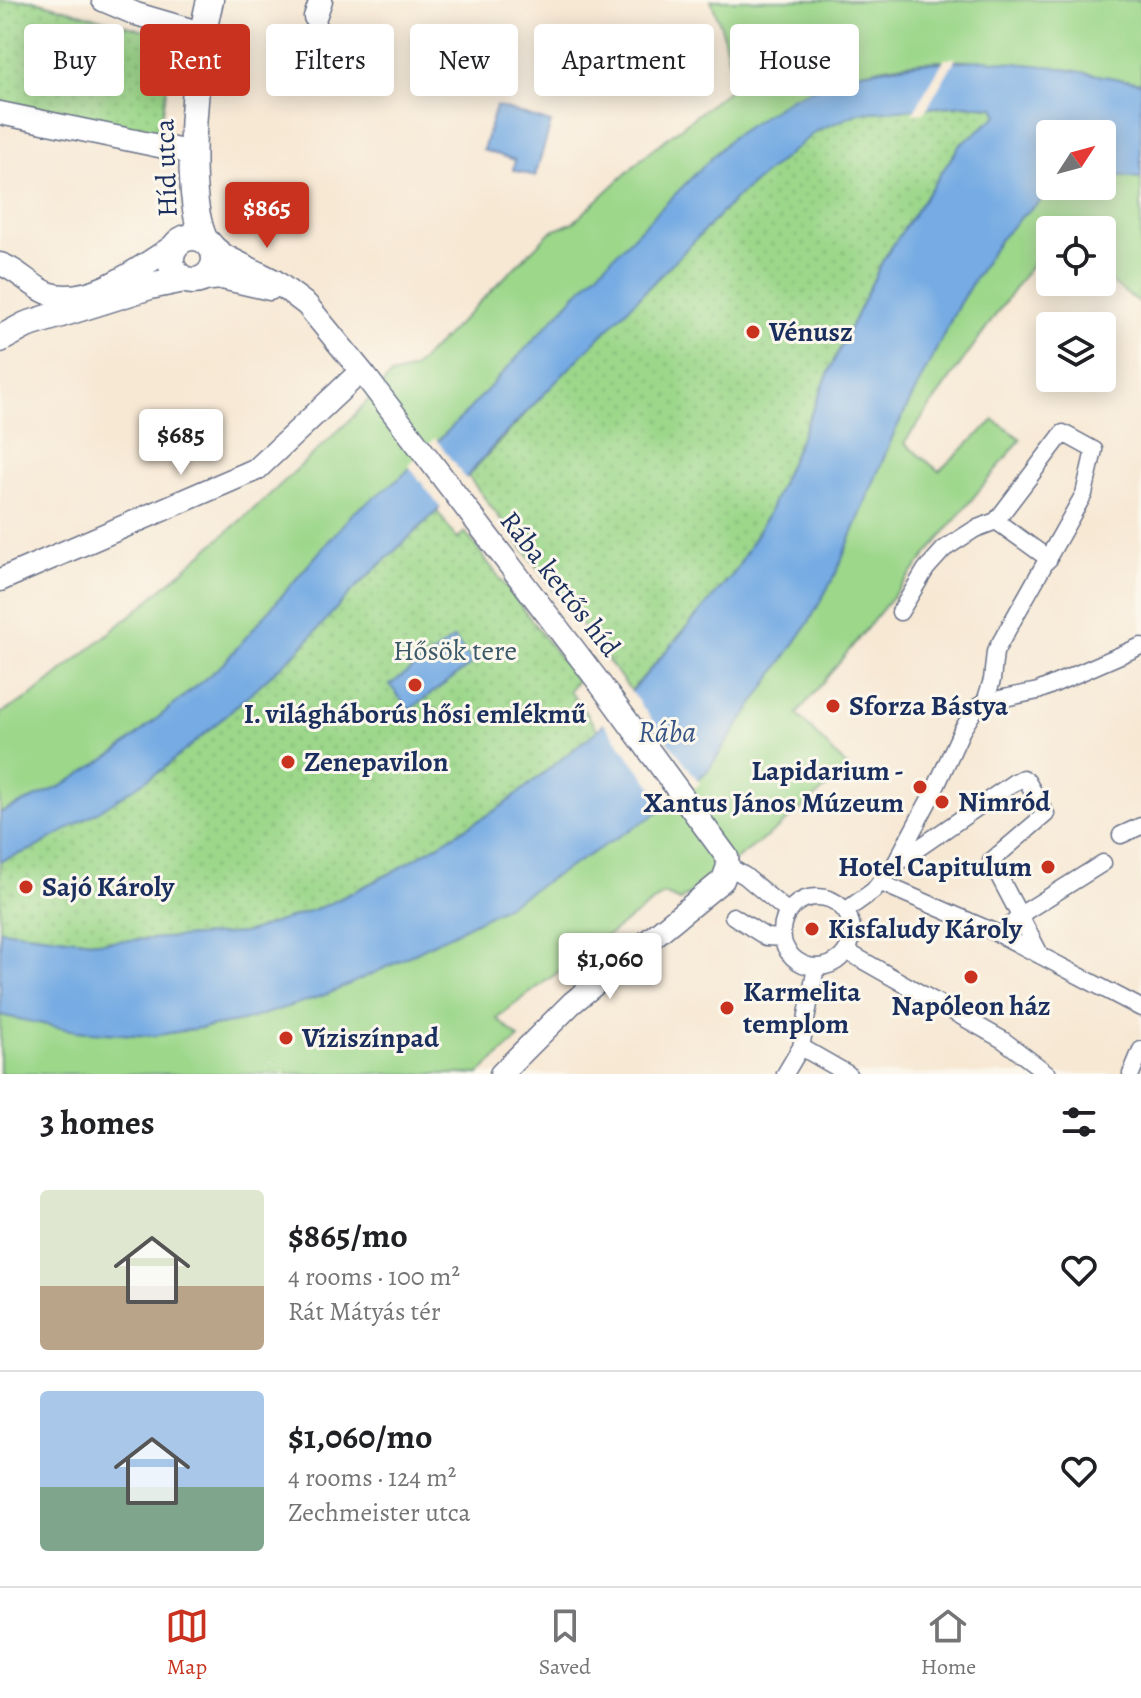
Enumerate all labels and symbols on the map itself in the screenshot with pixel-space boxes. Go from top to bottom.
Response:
street label: Híd utca [145,118,187,218]
north arrow [1036,120,1116,200]
pin: $865 [220,182,314,250]
place label: Vénusz [768,313,853,351]
marker: Vénusz [744,323,762,341]
pin: $685 [134,409,228,477]
street label: Rába kettős híd [491,503,630,666]
park label: Hősök tere [393,632,517,670]
marker: I. világháborús hősi emlékmű [406,676,424,694]
place label: Sforza Bástya [849,687,1009,725]
place label: I. világháborús hősi emlékmű [244,695,587,733]
marker: Sforza Bástya [824,697,842,715]
water label: Rába [638,712,696,752]
place label: Zenepavilon [304,743,449,781]
place label: Lapidarium - Xantus János Múzeum [644,752,904,822]
marker: Zenepavilon [279,753,297,771]
marker: Lapidarium - Xantus János Múzeum [911,778,929,796]
place label: Nimród [958,783,1051,821]
marker: Nimród [933,793,951,811]
place label: Hotel Capitulum [838,848,1032,886]
marker: Hotel Capitulum [1039,858,1057,876]
place label: Sajó Károly [42,868,175,906]
marker: Sajó Károly [17,878,35,896]
place label: Kisfaludy Károly [828,910,1023,948]
marker: Kisfaludy Károly [803,920,821,938]
pin: $1,060 [545,933,675,1001]
marker: Napóleon ház [962,968,980,986]
place label: Karmelita templom [743,973,861,1043]
place label: Napóleon ház [891,987,1051,1025]
marker: Karmelita templom [718,999,736,1017]
place label: Víziszínpad [301,1019,440,1057]
marker: Víziszínpad [277,1029,295,1047]

